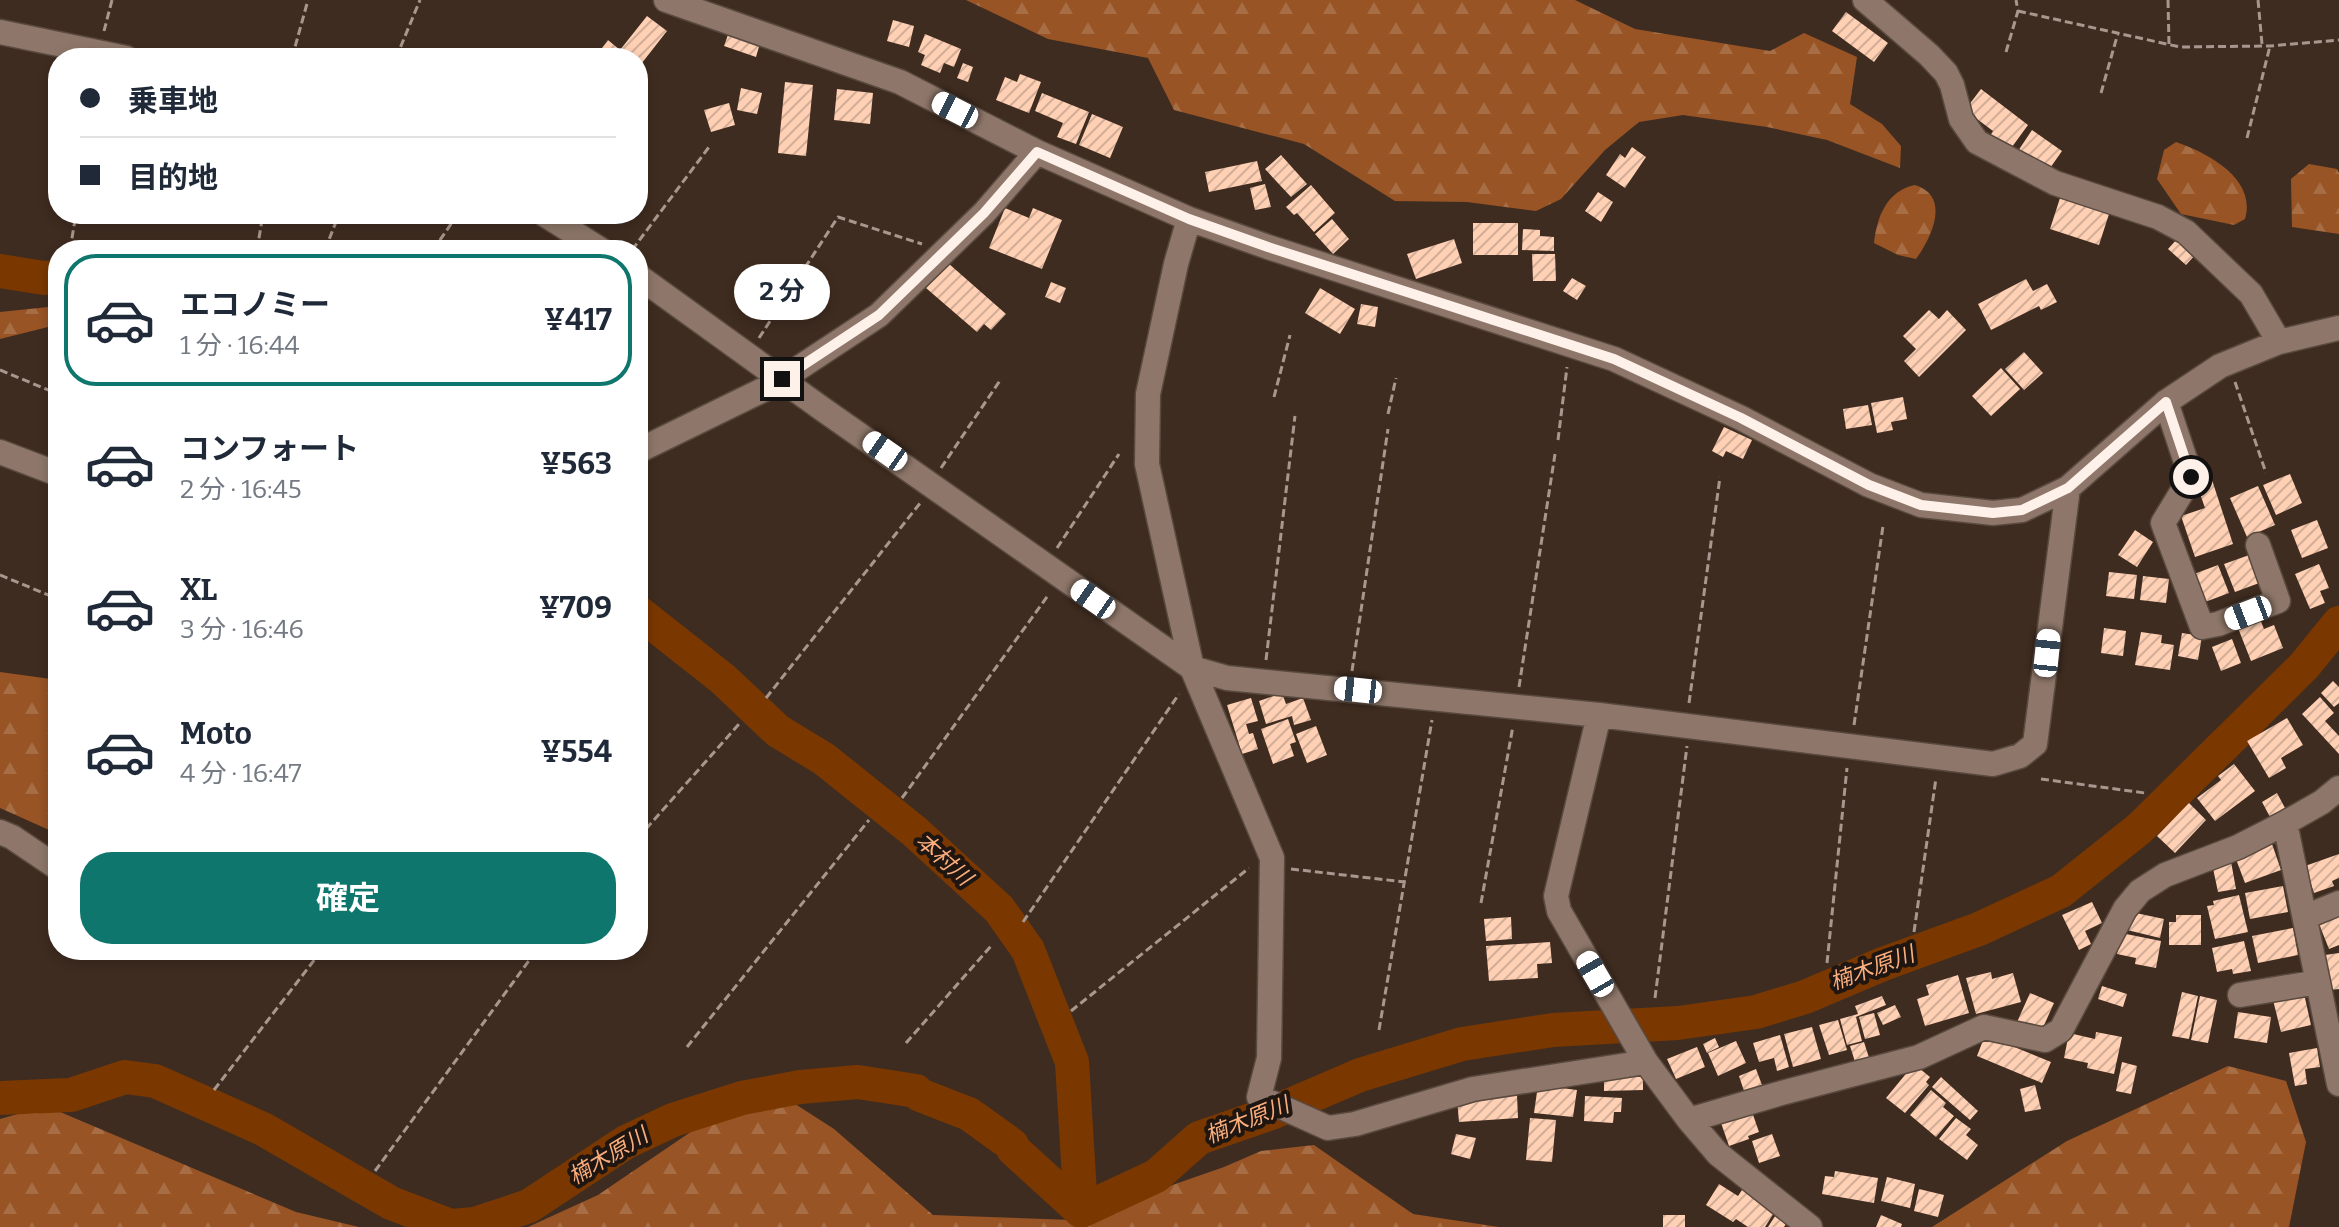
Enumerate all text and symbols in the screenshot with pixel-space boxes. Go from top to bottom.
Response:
text: 乗車地 [128,83,218,119]
car [928,88,982,132]
text: 目的地 [128,160,218,196]
callout: 2 分 [734,263,830,319]
text: 2 分 [759,276,805,307]
icon: car [84,284,156,356]
text: エコノミー [180,287,330,323]
text: ¥417 [544,302,612,338]
text: 1 分 · 16:44 [180,330,299,361]
route end [764,361,800,397]
car [858,427,912,475]
icon: car [84,428,156,500]
text: コンフォート [180,431,359,467]
text: ¥563 [540,446,612,482]
route start [2173,459,2209,495]
text: 2 分 · 16:45 [180,474,302,505]
icon: car [84,572,156,644]
text: XL [180,572,217,608]
car [1066,575,1120,623]
text: ¥709 [539,590,612,626]
car [2221,593,2275,633]
text: 3 分 · 16:46 [180,614,304,645]
car [2033,628,2061,678]
car [1333,676,1383,704]
icon: car [84,716,156,788]
text: Moto [180,716,252,752]
text: ¥554 [540,734,612,770]
text: 4 分 · 16:47 [180,758,301,789]
water label: 本村川 [910,827,979,892]
button: 確定 [80,852,616,944]
water label: 楠木原川 [1826,940,1920,996]
car [1573,947,1617,1001]
water label: 楠木原川 [1201,1090,1295,1149]
water label: 楠木原川 [563,1121,654,1190]

